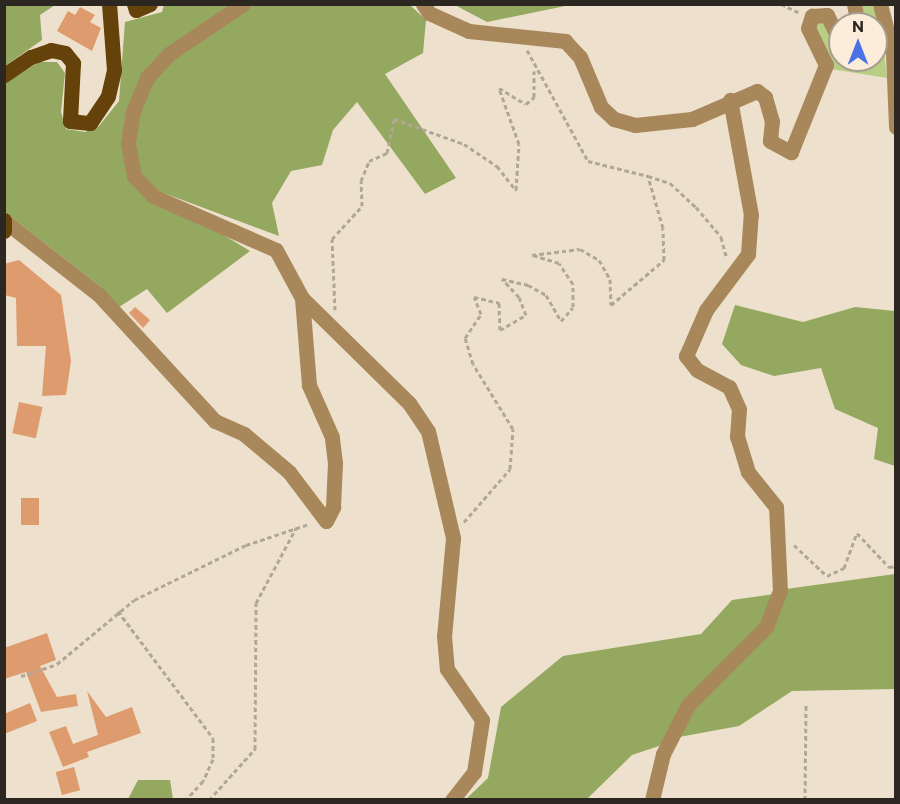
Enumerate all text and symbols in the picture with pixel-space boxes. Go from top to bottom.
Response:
north arrow [828,12,888,72]
text: N [852,16,864,35]

